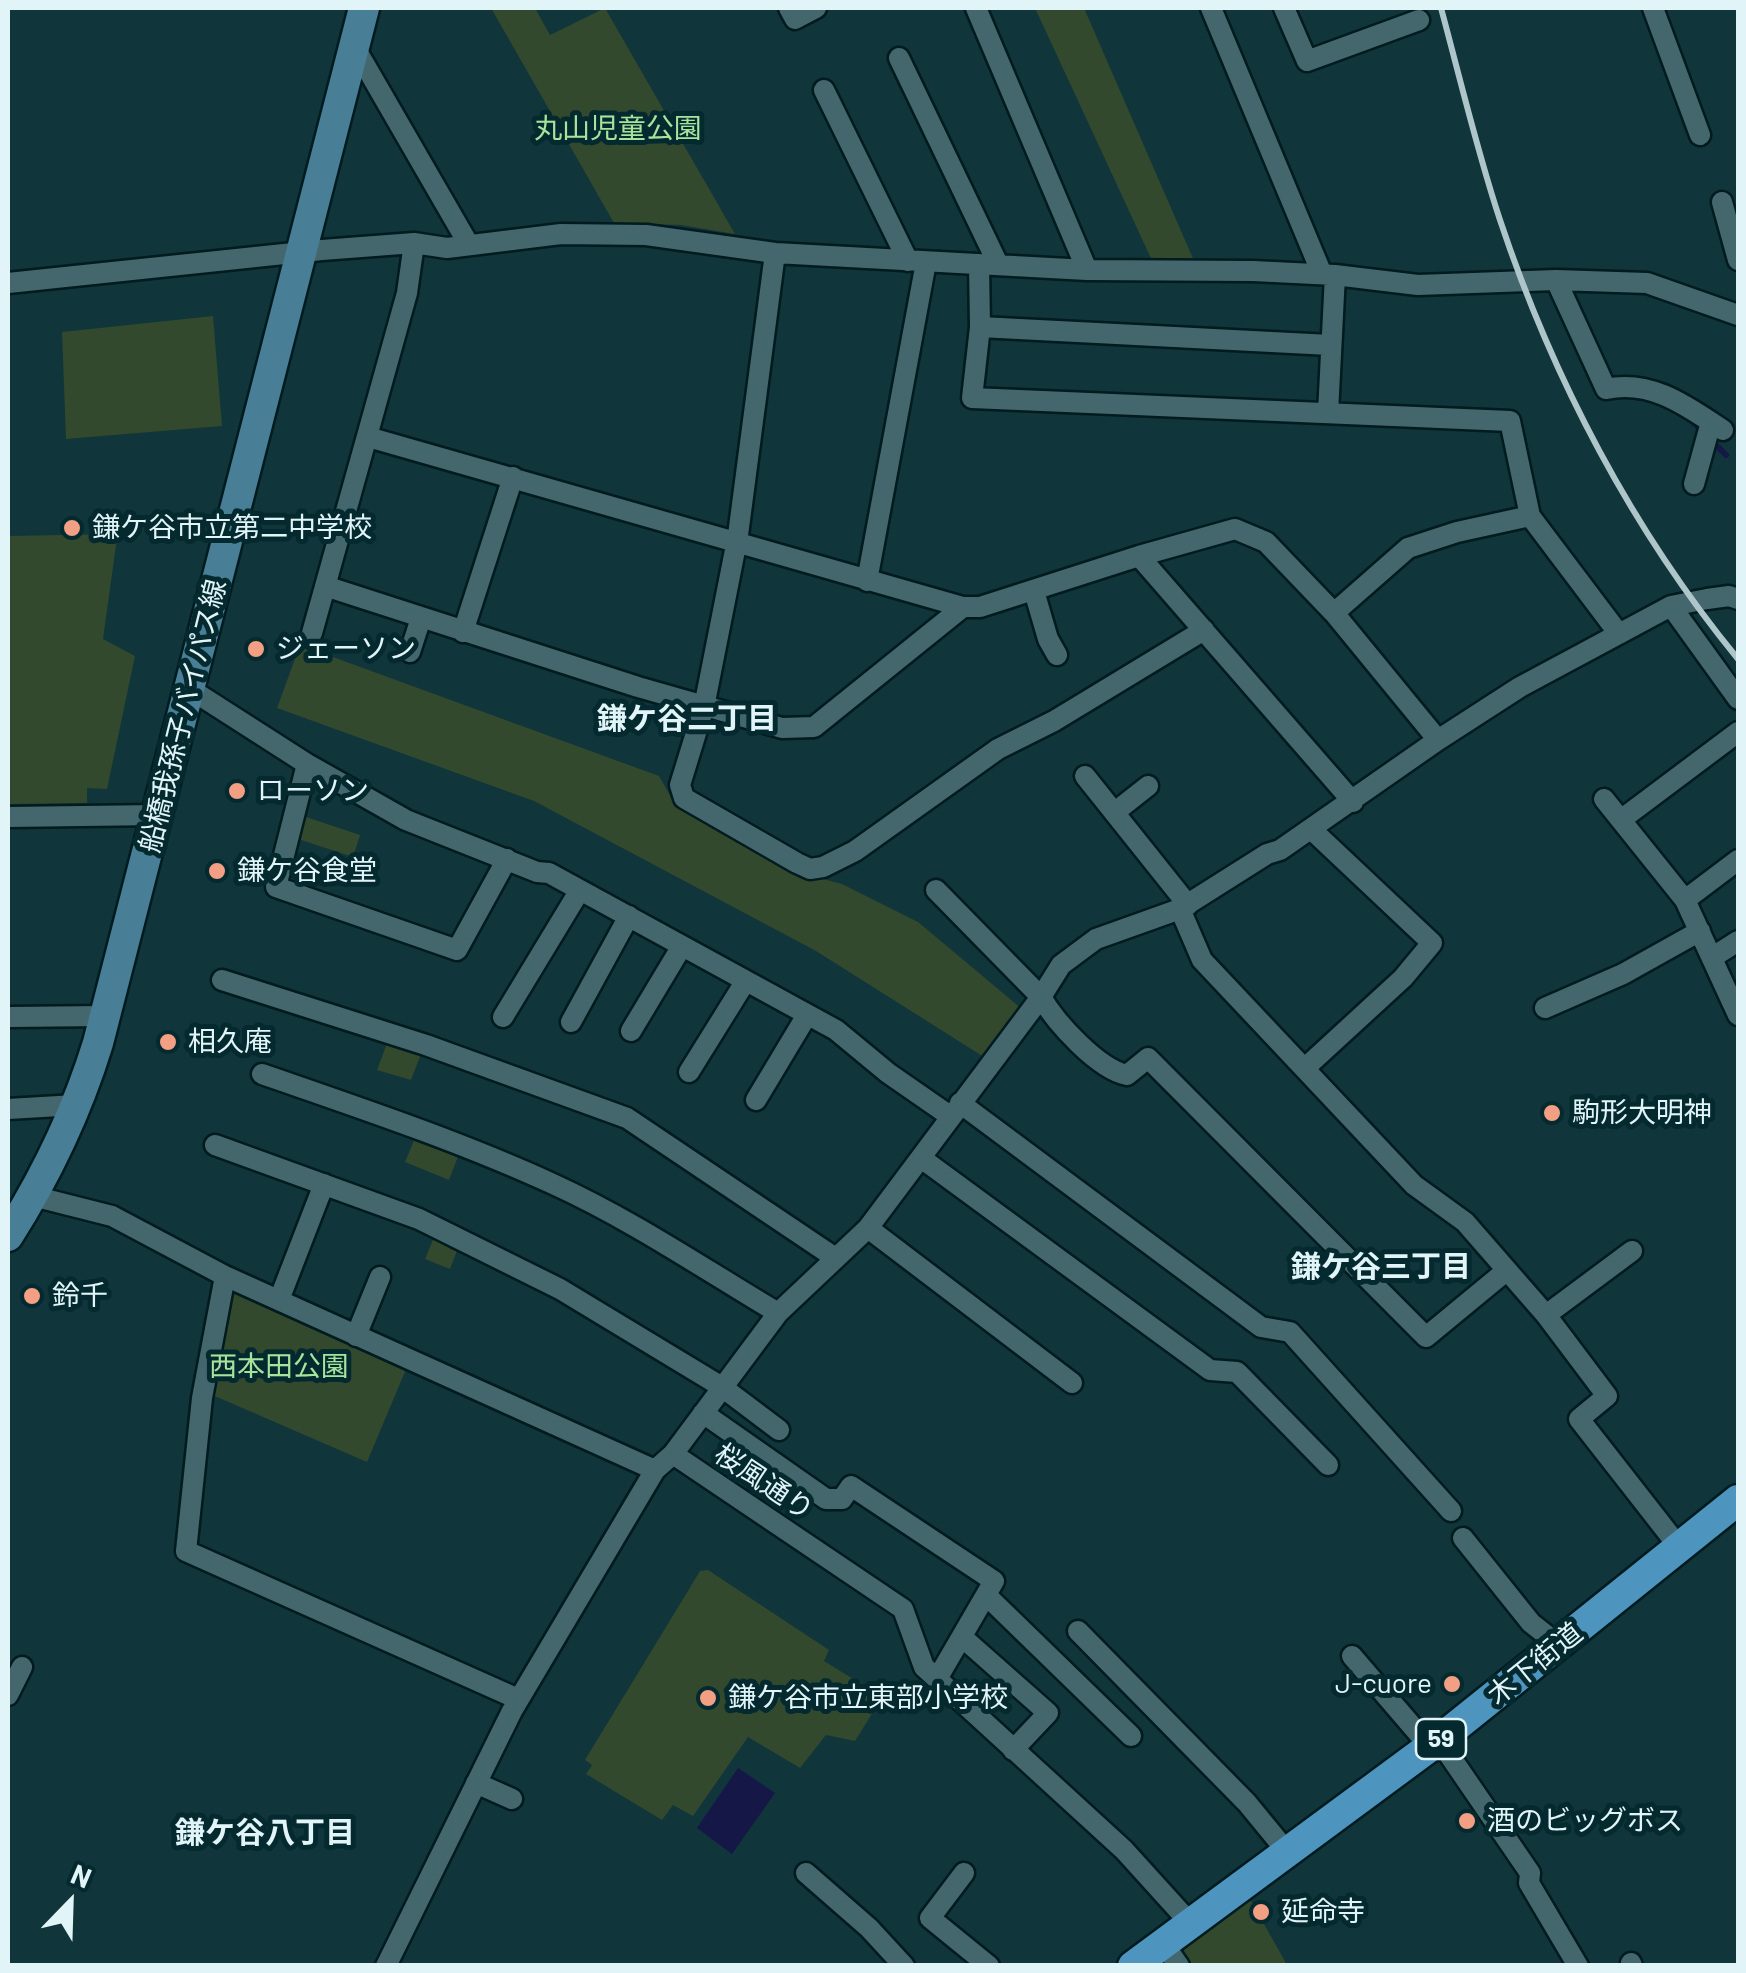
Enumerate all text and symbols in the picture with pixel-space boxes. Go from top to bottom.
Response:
park label: 丸山児童公園 [534,112,702,146]
place label: 鎌ケ谷市立第二中学校 [92,511,372,545]
marker: 鎌ケ谷市立第二中学校 [61,517,83,539]
street label: 船橋我孫子バイパス線 [133,576,233,856]
place label: ジェーソン [276,632,416,666]
marker: ジェーソン [245,638,267,660]
district label: 鎌ケ谷二丁目 [597,701,777,737]
place label: ローソン [257,774,369,808]
marker: ローソン [226,780,248,802]
place label: 鎌ケ谷食堂 [237,854,377,888]
marker: 鎌ケ谷食堂 [206,860,228,882]
place label: 相久庵 [188,1025,272,1059]
marker: 相久庵 [157,1031,179,1053]
place label: 駒形大明神 [1572,1096,1712,1130]
marker: 駒形大明神 [1541,1102,1563,1124]
district label: 鎌ケ谷三丁目 [1291,1249,1471,1285]
place label: 鈴千 [52,1279,108,1313]
marker: 鈴千 [21,1285,43,1307]
park label: 西本田公園 [209,1350,349,1384]
street label: 桜風通り [708,1437,820,1527]
street label: 木下街道 [1481,1616,1589,1712]
place label: J-cuore [1335,1667,1432,1701]
marker: J-cuore [1441,1673,1463,1695]
place label: 鎌ケ谷市立東部小学校 [728,1681,1008,1715]
marker: 鎌ケ谷市立東部小学校 [697,1687,719,1709]
road number: 59 [1416,1719,1466,1759]
place label: 酒のビッグボス [1487,1804,1683,1838]
marker: 酒のビッグボス [1456,1810,1478,1832]
district label: 鎌ケ谷八丁目 [175,1815,355,1851]
north arrow [20,1853,120,1953]
text: N [67,1856,97,1895]
place label: 延命寺 [1281,1895,1365,1929]
marker: 延命寺 [1250,1901,1272,1923]

